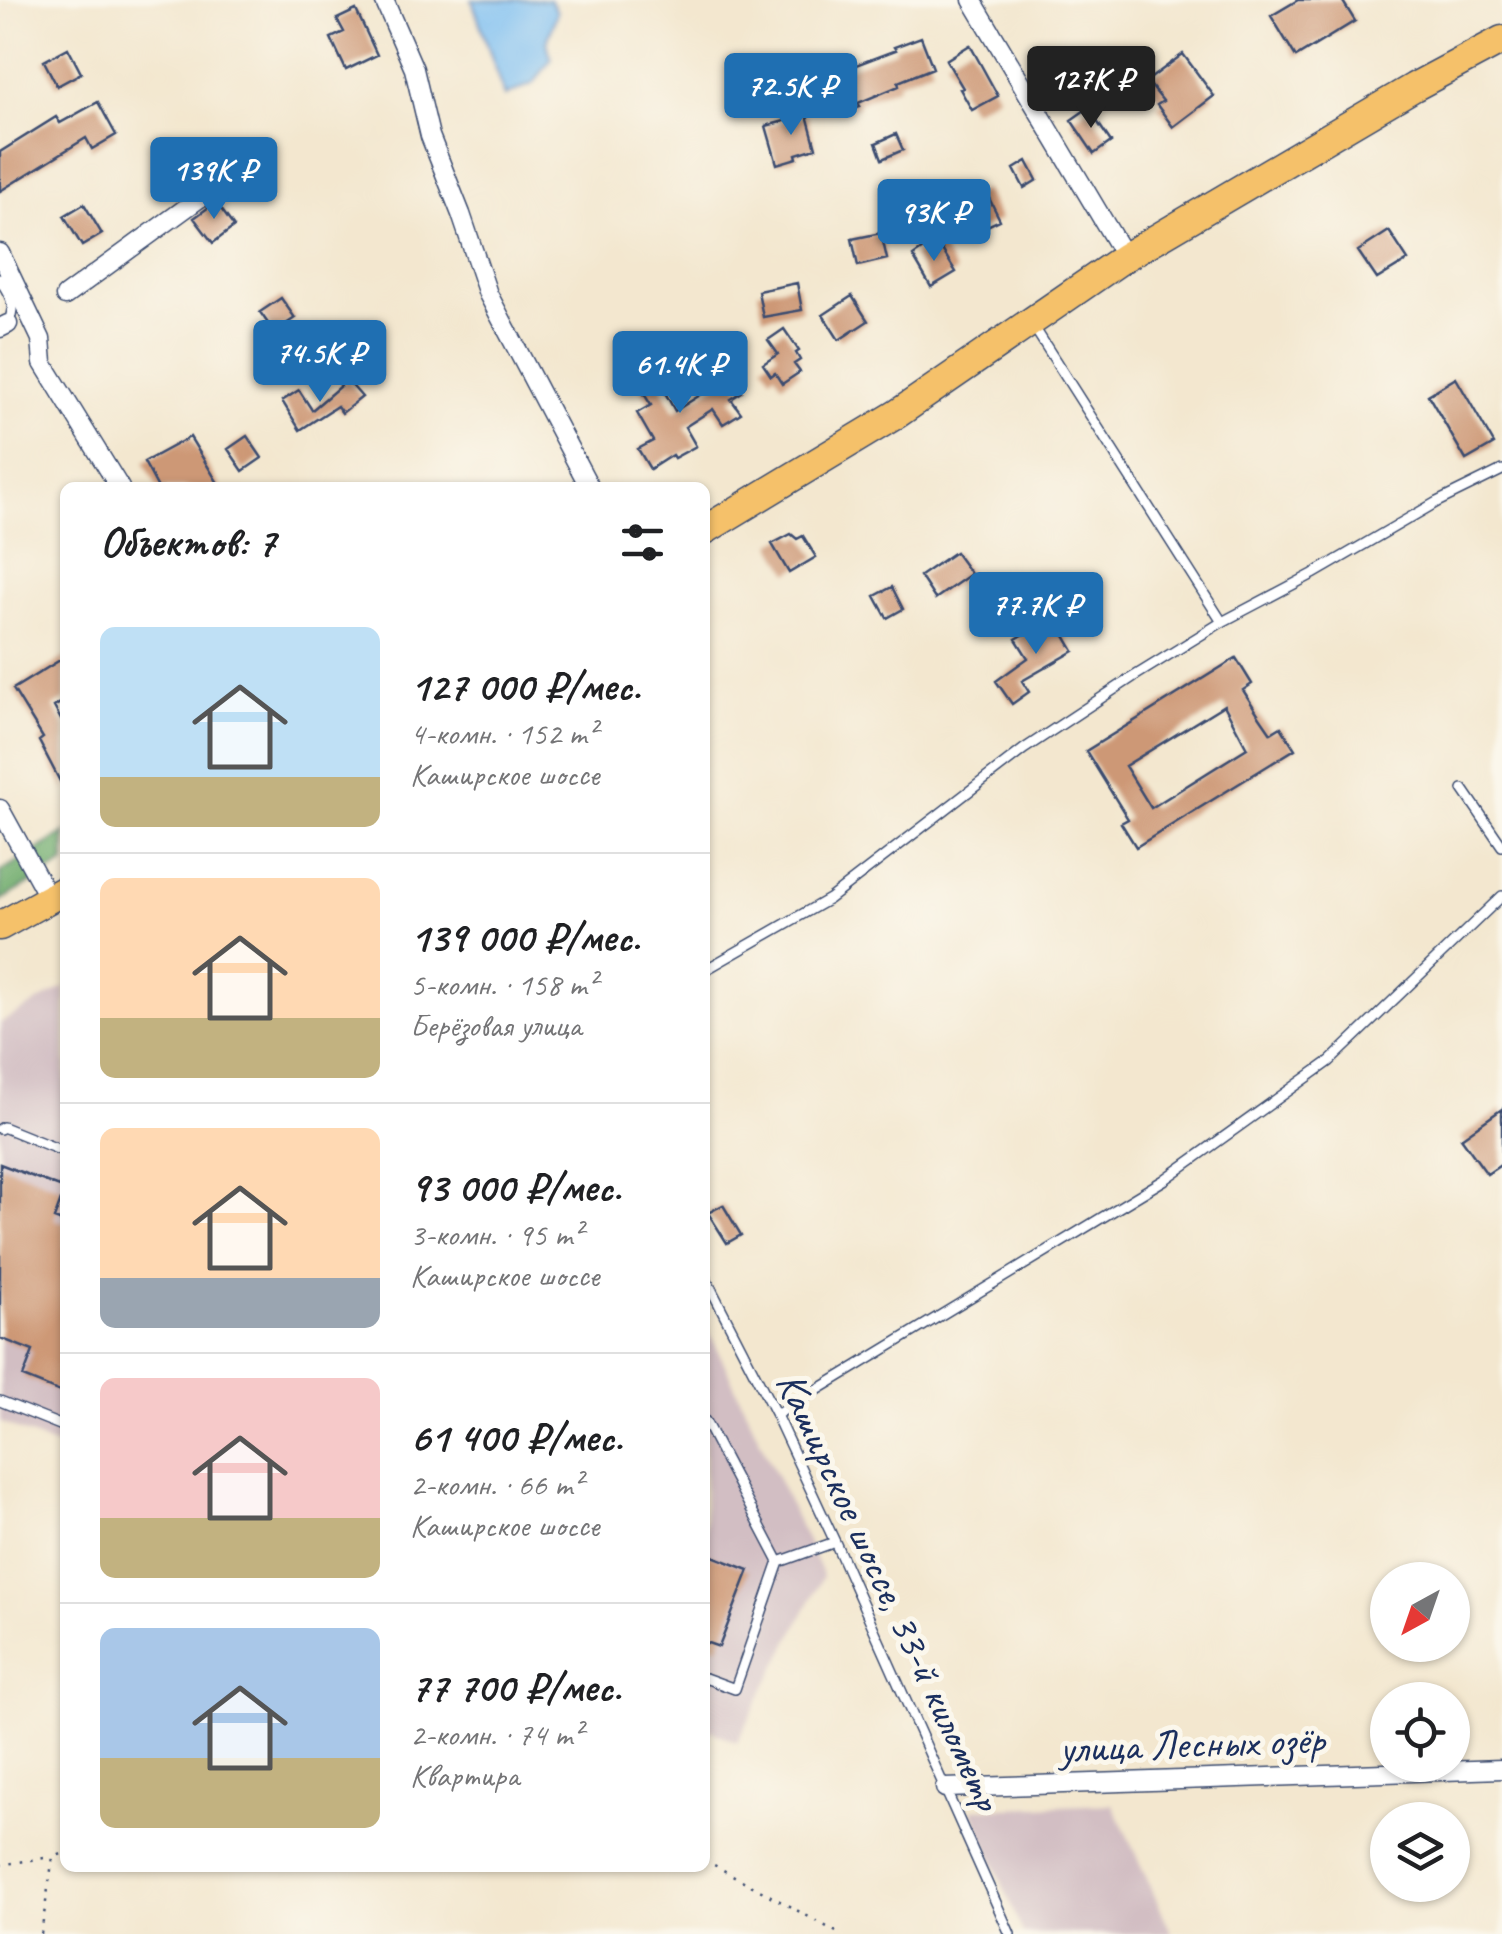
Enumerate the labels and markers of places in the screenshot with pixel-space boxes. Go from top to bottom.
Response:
pin: 127K ₽ [1010,46,1172,131]
pin: 72.5K ₽ [699,53,883,138]
pin: 139K ₽ [133,137,295,222]
pin: 93K ₽ [864,179,1004,264]
pin: 74.5K ₽ [228,320,412,405]
pin: 61.4K ₽ [588,331,772,416]
pin: 77.7K ₽ [944,572,1128,657]

